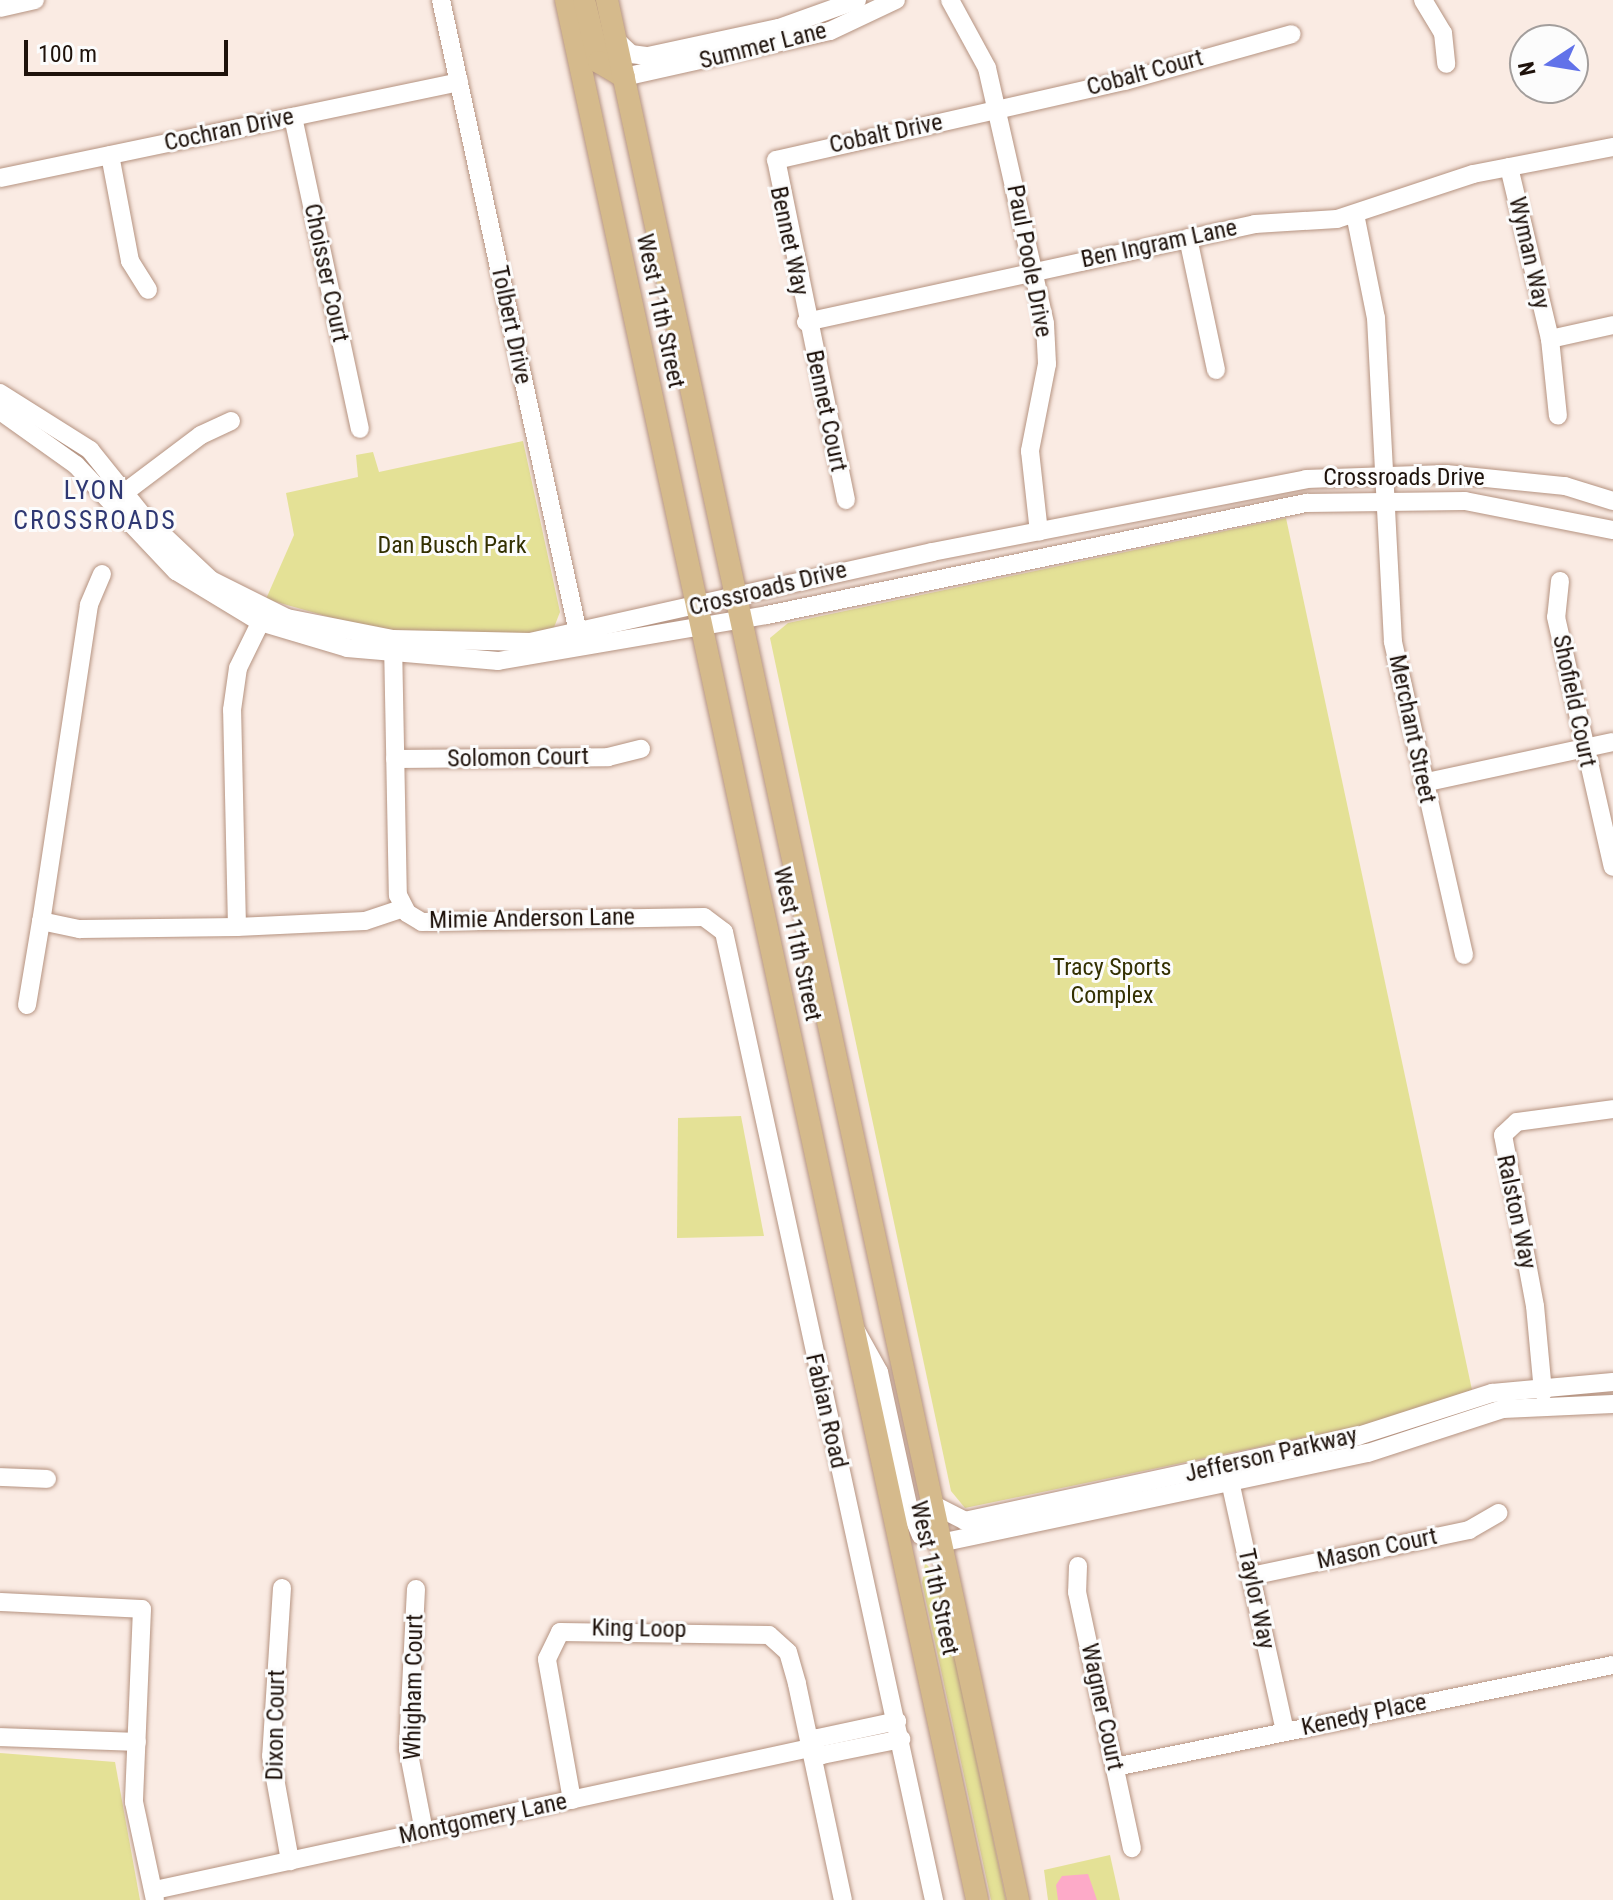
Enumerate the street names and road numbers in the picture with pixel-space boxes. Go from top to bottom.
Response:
street label: Summer Lane [696,16,830,76]
street label: Cobalt Court [1084,44,1206,102]
street label: Cochran Drive [162,102,296,158]
street label: Cobalt Drive [827,108,945,160]
street label: Paul Poole Drive [1000,182,1058,340]
street label: Bennet Way [763,184,815,298]
street label: Wyman Way [1502,194,1556,312]
street label: Choisser Court [297,201,355,345]
street label: Ben Ingram Lane [1078,213,1240,275]
street label: West 11th Street [630,231,690,391]
street label: Tolbert Drive [484,263,538,387]
street label: Bennet Court [799,348,853,474]
street label: Crossroads Drive [1323,464,1485,492]
street label: Crossroads Drive [686,555,850,623]
street label: Shofield Court [1546,632,1602,770]
street label: Merchant Street [1382,652,1442,806]
street label: Solomon Court [447,742,589,774]
street label: West 11th Street [767,864,827,1024]
street label: Mimie Anderson Lane [429,903,635,935]
street label: Ralston Way [1490,1152,1542,1272]
street label: Fabian Road [799,1351,853,1471]
street label: Jefferson Parkway [1182,1421,1360,1489]
street label: West 11th Street [904,1498,964,1658]
street label: Mason Court [1314,1522,1440,1576]
street label: Taylor Way [1231,1546,1281,1652]
street label: Whigham Court [398,1614,430,1760]
street label: King Loop [591,1614,687,1644]
street label: Wagner Court [1074,1641,1130,1773]
street label: Dixon Court [261,1669,291,1781]
street label: Kenedy Place [1299,1688,1429,1742]
street label: Montgomery Lane [396,1787,570,1851]

